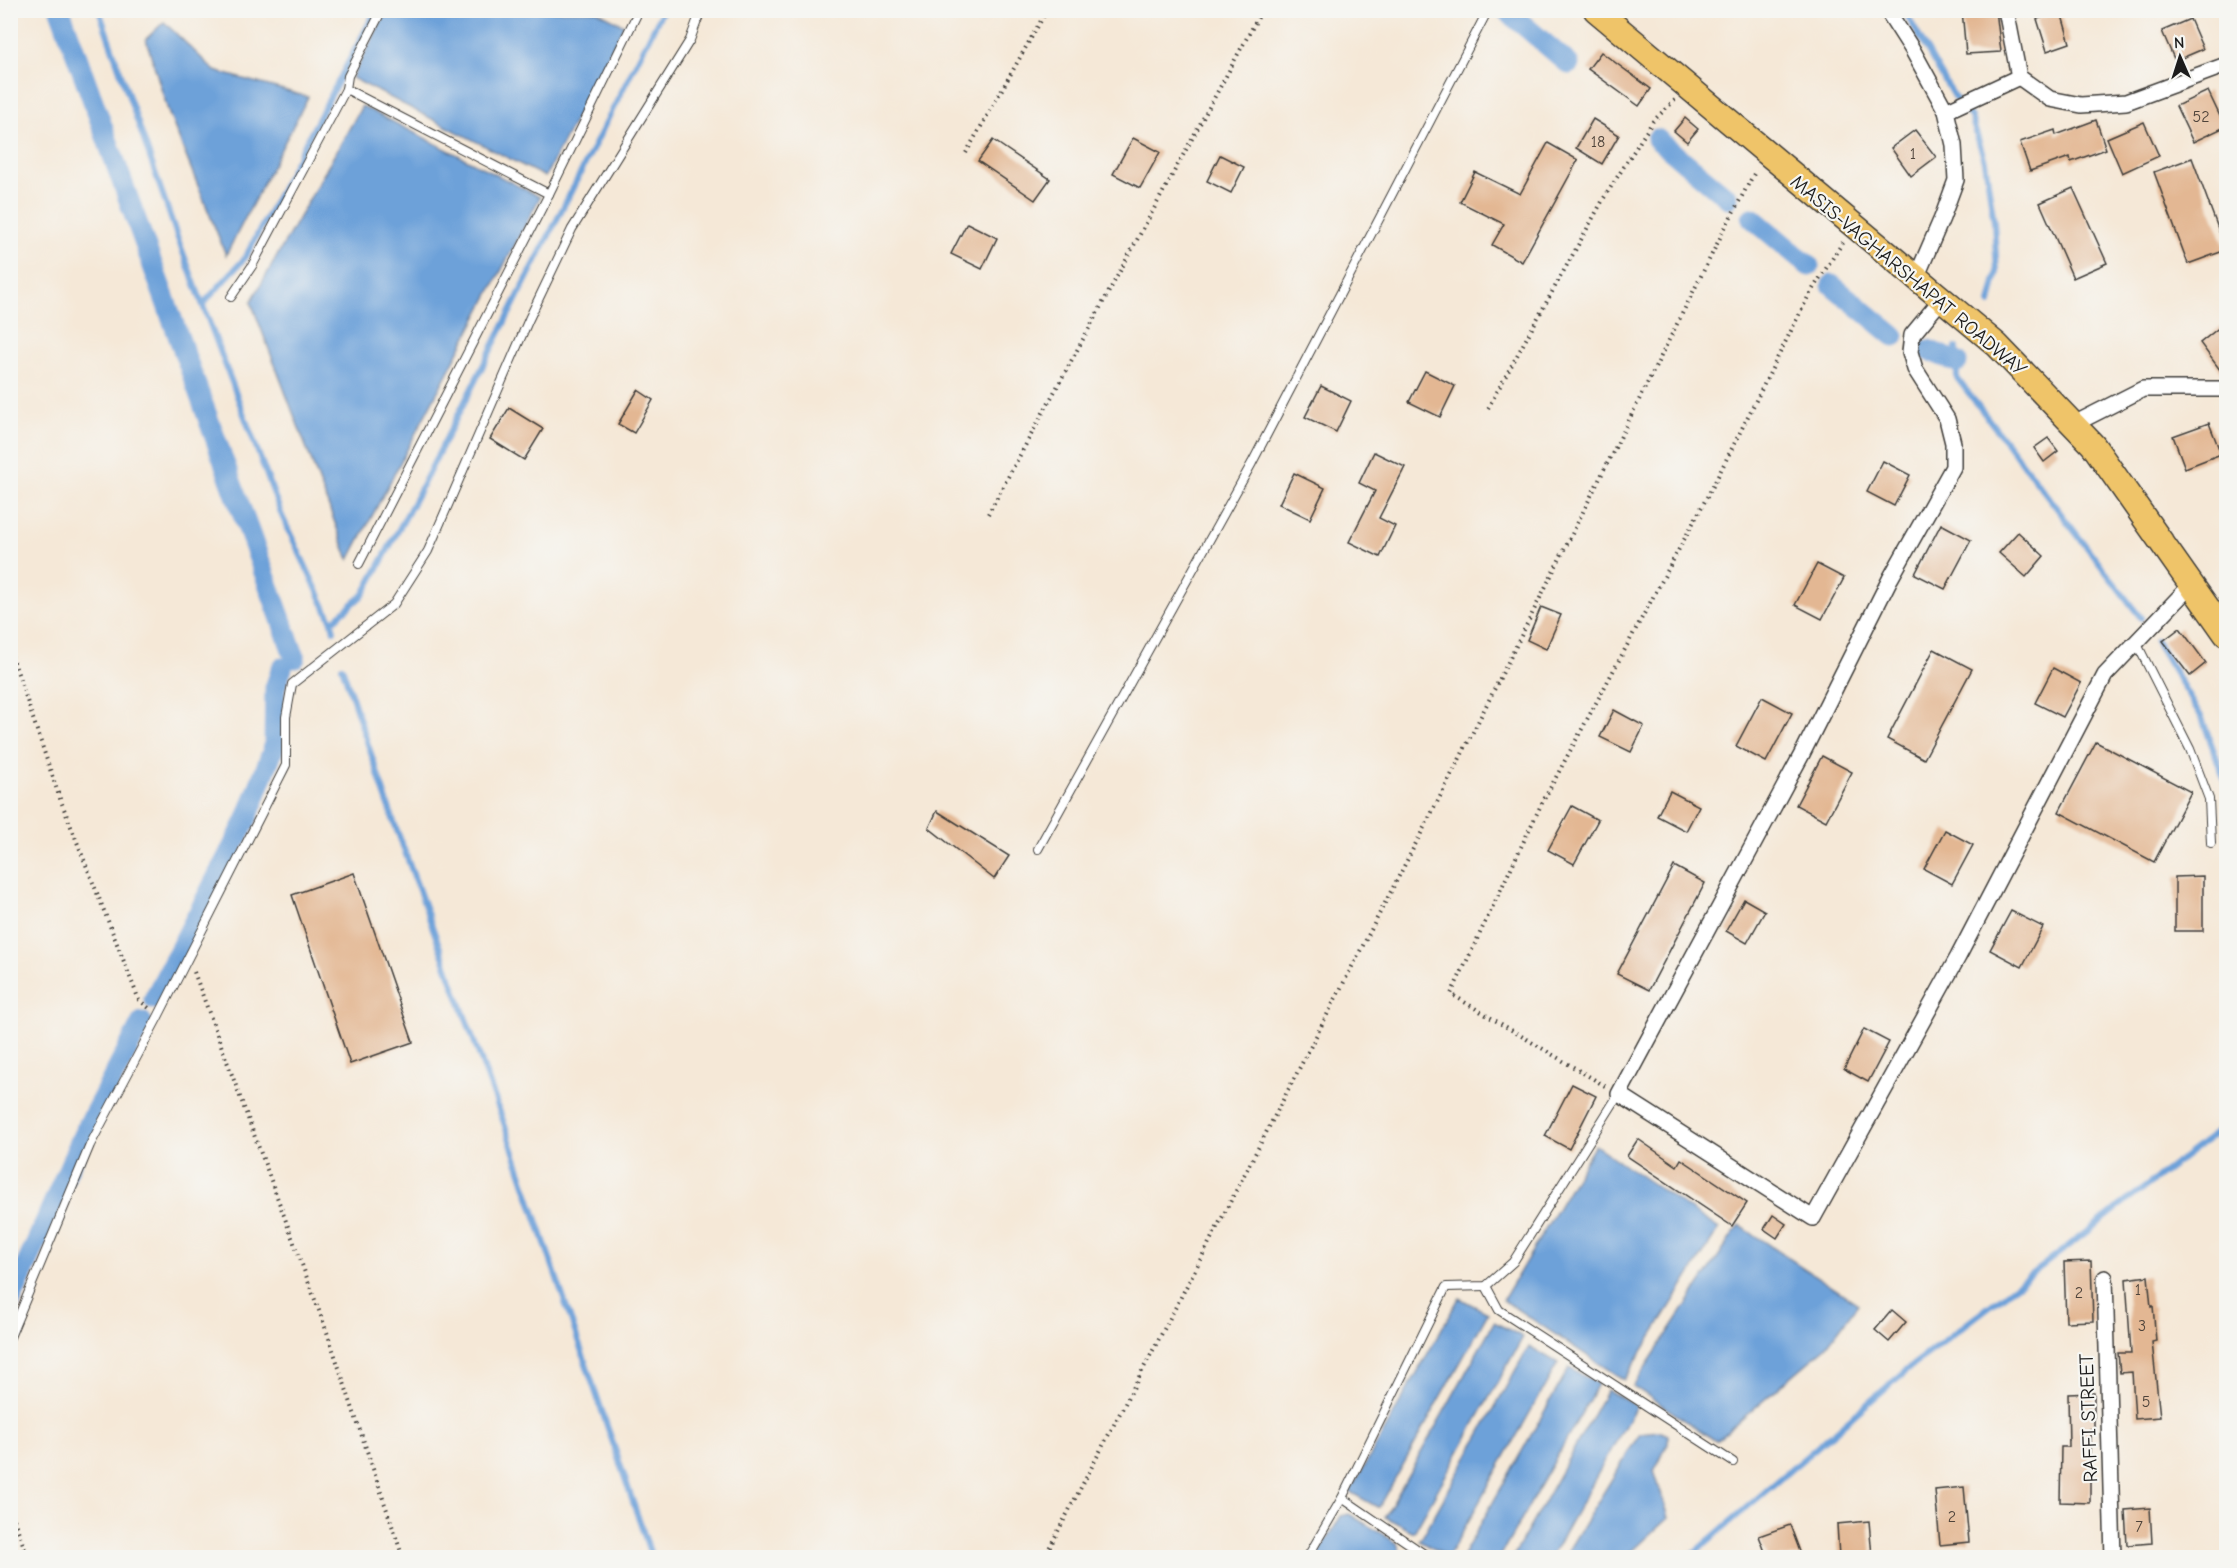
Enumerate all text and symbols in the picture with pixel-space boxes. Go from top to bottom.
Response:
north arrow [2150,27,2210,87]
text: N [2174,34,2185,52]
house number: 52 [2192,108,2210,126]
house number: 18 [1591,133,1605,151]
house number: 1 [1910,145,1916,163]
street label: MASIS-VAGHARSHAPAT ROADWAY [1786,170,2031,381]
house number: 1 [2135,1281,2141,1299]
house number: 2 [2075,1284,2083,1302]
house number: 3 [2138,1317,2146,1335]
street label: RAFFI STREET [2075,1353,2102,1483]
house number: 5 [2142,1393,2150,1411]
house number: 2 [1948,1508,1956,1526]
house number: 7 [2135,1518,2143,1536]

